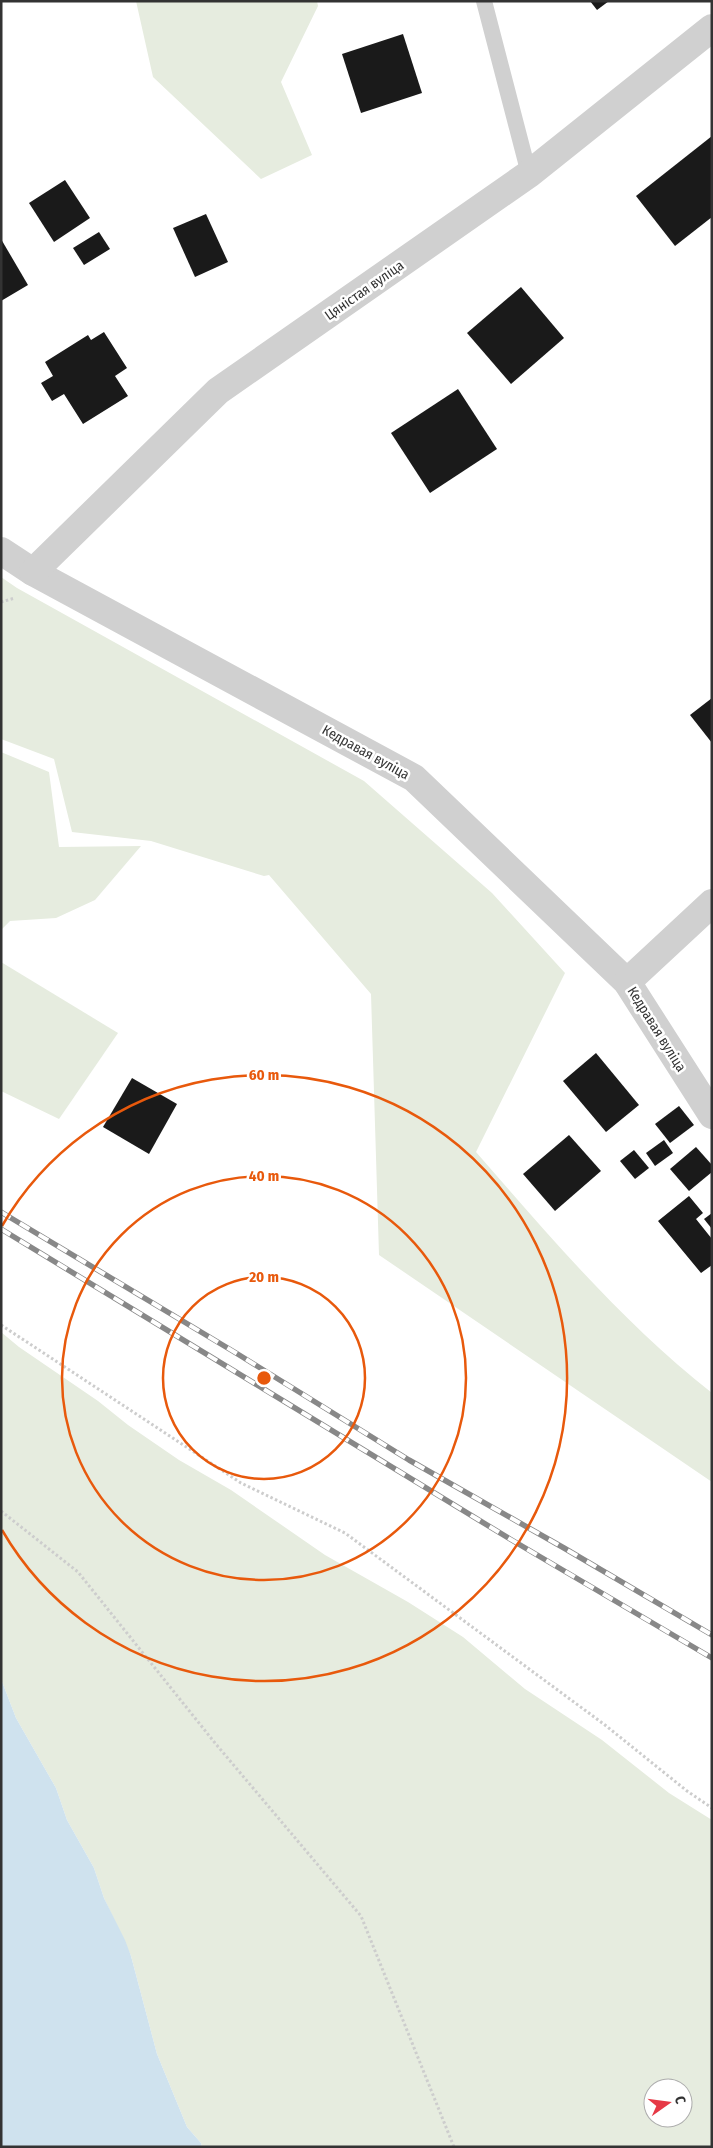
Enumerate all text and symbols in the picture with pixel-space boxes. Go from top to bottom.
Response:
street label: Цяністая вуліца [321,257,407,324]
street label: Кедравая вуліца [319,721,413,784]
street label: Кедравая вуліца [624,984,690,1075]
text: 60 m [249,1066,279,1084]
text: 40 m [249,1167,279,1185]
text: 20 m [248,1268,279,1286]
centre of rings [255,1369,273,1387]
north arrow [643,2078,693,2128]
text: С [671,2094,689,2106]

